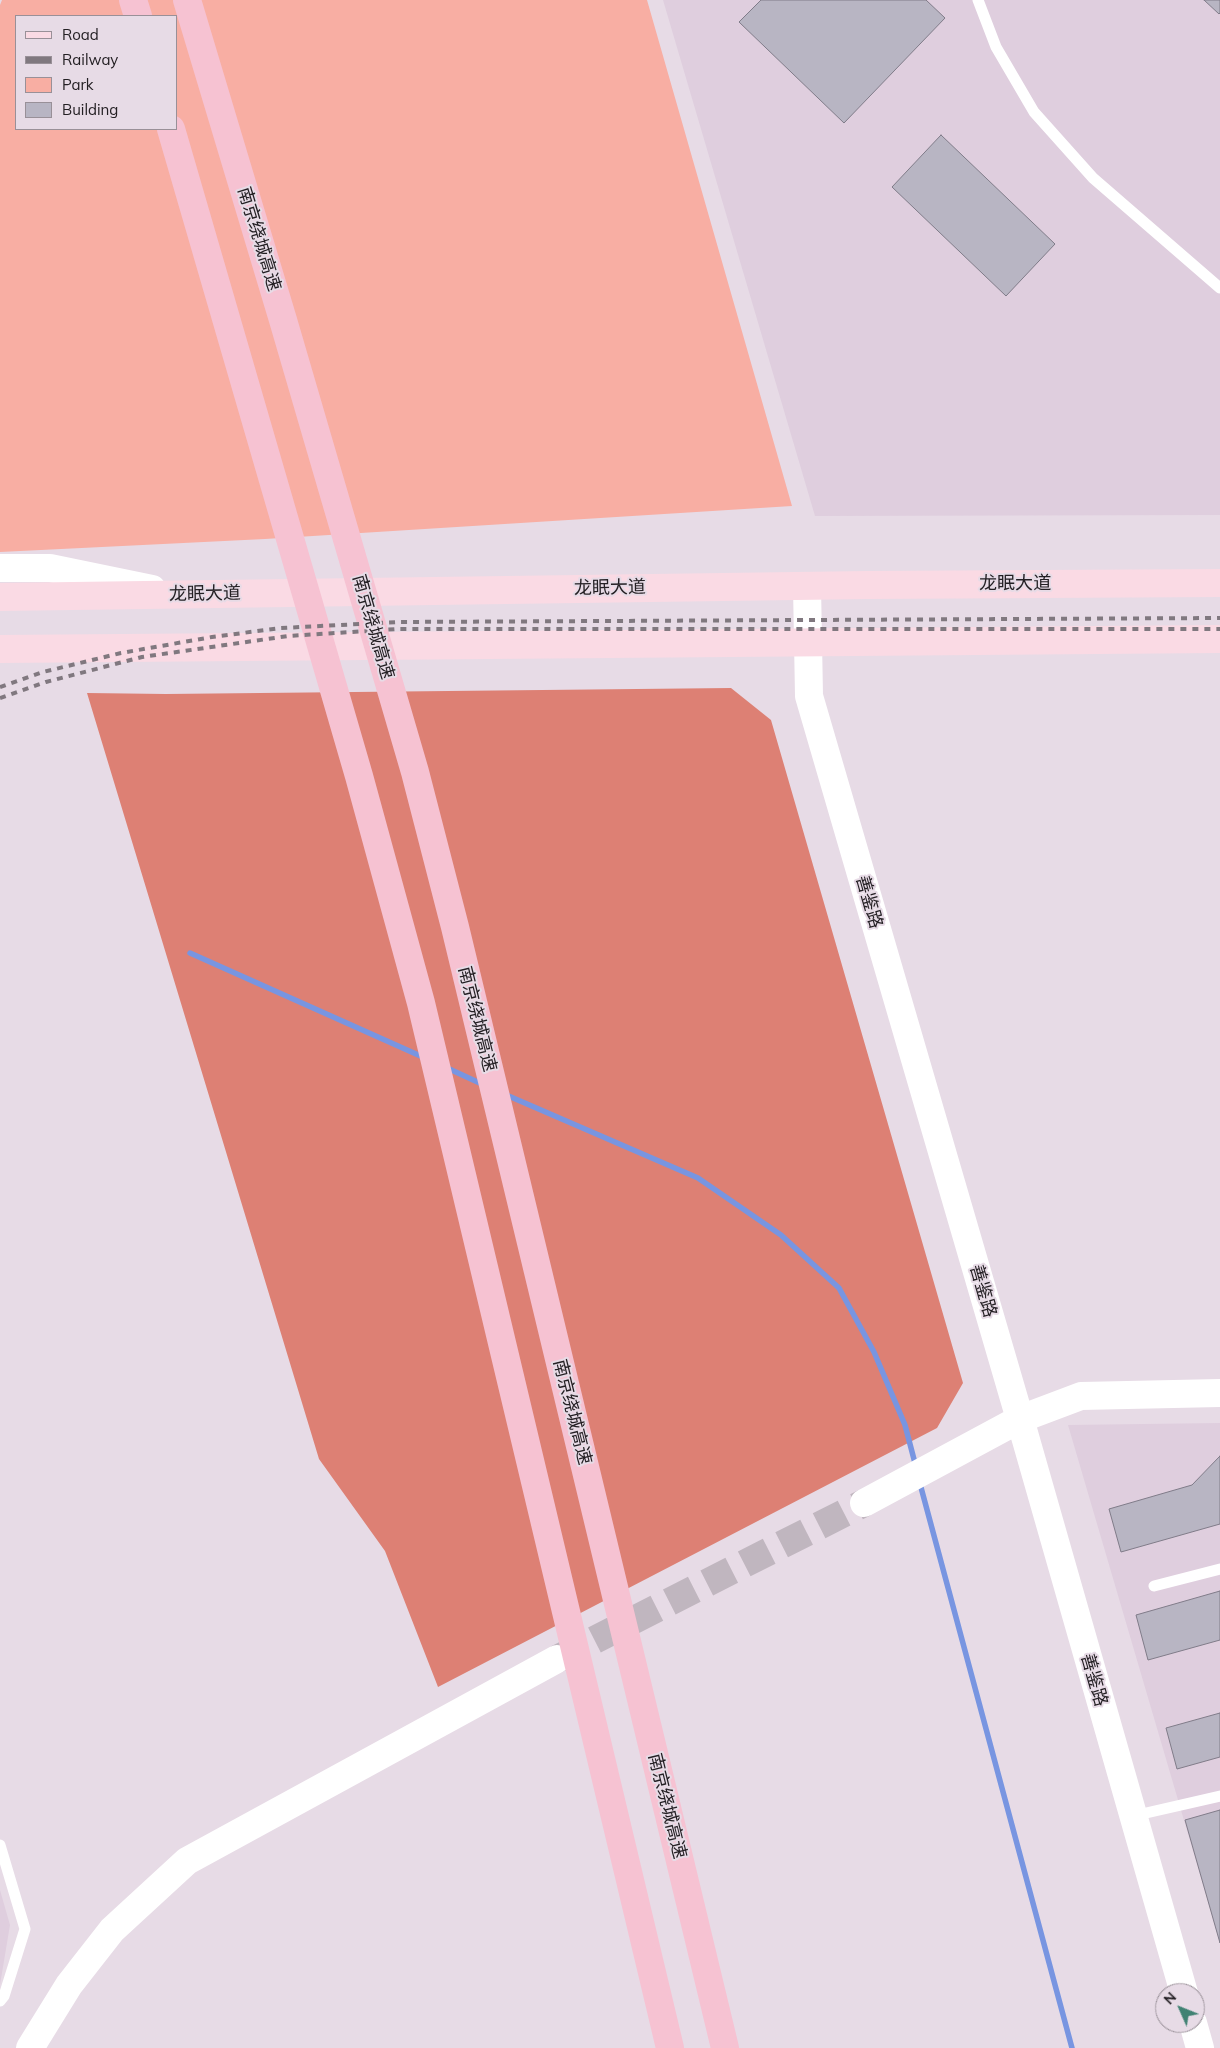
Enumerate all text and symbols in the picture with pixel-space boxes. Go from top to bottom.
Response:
legend [15,15,178,130]
text: Road [62,25,99,44]
text: Railway [62,50,118,69]
text: Park [62,75,94,94]
text: Building [62,100,118,119]
street label: 南京绕城高速 [233,184,285,294]
street label: 南京绕城高速 [348,572,398,682]
street label: 龙眠大道 [979,573,1051,595]
street label: 龙眠大道 [574,577,646,599]
street label: 龙眠大道 [169,583,241,605]
street label: 善鉴路 [851,873,887,931]
street label: 南京绕城高速 [453,964,501,1074]
street label: 善鉴路 [965,1262,1001,1320]
street label: 南京绕城高速 [548,1357,596,1467]
street label: 善鉴路 [1076,1651,1112,1709]
street label: 南京绕城高速 [643,1751,691,1861]
north arrow [1155,1983,1205,2033]
text: N [1160,1988,1180,2008]

